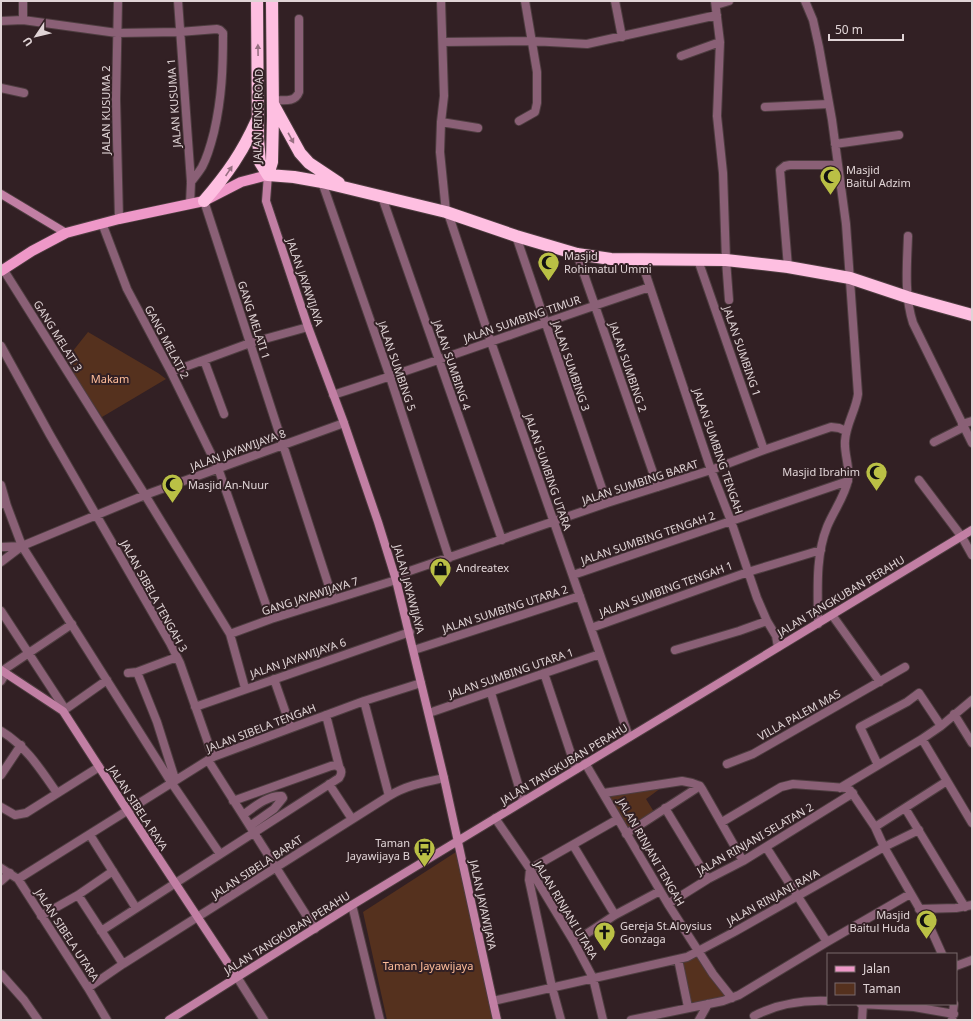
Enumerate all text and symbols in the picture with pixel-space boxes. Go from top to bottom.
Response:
north arrow [16,16,56,56]
scale bar [829,16,903,42]
text: 50 m [835,21,863,38]
text: U [19,34,36,50]
one-way arrow [255,43,261,56]
street label: JALAN KUSUMA 1 [163,58,184,149]
street label: JALAN KUSUMA 2 [98,65,113,156]
street label: JALAN RING ROAD [249,69,266,164]
one-way arrow [288,132,295,144]
place label: Masjid Baitul Adzim [846,162,911,190]
mosque icon: Masjid Baitul Adzim [818,163,844,196]
one-way arrow [225,166,233,176]
street label: JALAN JAYAWIJAYA [283,235,328,328]
place label: Masjid Rohimatul Ummi [564,248,652,276]
mosque icon: Masjid Rohimatul Ummi [535,249,561,282]
street label: GANG MELATI 1 [235,279,274,361]
street label: JALAN SUMBING TIMUR [460,291,583,346]
street label: GANG MELATI 3 [30,297,86,374]
street label: GANG MELATI 2 [142,302,193,381]
street label: JALAN SUMBING 1 [720,303,765,398]
street label: JALAN SUMBING 4 [430,317,475,413]
street label: JALAN SUMBING 5 [375,318,420,413]
street label: JALAN SUMBING 3 [549,318,594,413]
street label: JALAN SUMBING 2 [606,319,651,414]
park label: Makam [91,371,129,386]
street label: JALAN SUMBING TENGAH [690,385,747,516]
street label: JALAN SUMBING UTARA [521,411,576,533]
street label: JALAN JAYAWIJAYA 8 [187,425,288,474]
street label: JALAN SUMBING BARAT [579,456,700,508]
mosque icon: Masjid Ibrahim [863,459,889,492]
place label: Masjid Ibrahim [782,464,860,479]
mosque icon: Masjid An-Nuur [159,472,185,505]
place label: Masjid An-Nuur [188,477,269,492]
street label: JALAN SUMBING TENGAH 2 [578,507,717,568]
street label: JALAN SIBELA TENGAH 3 [117,536,191,654]
street label: JALAN JAYAWIJAYA [390,542,429,636]
street label: JALAN TANGKUBAN PERAHU [774,552,907,640]
shop icon: Andreatex [427,555,453,588]
street label: JALAN SUMBING TENGAH 1 [596,557,735,620]
place label: Andreatex [456,560,509,575]
street label: GANG JAYAWIJAYA 7 [260,573,360,618]
street label: JALAN SUMBING UTARA 2 [439,581,570,636]
street label: JALAN JAYAWIJAYA 6 [247,634,348,681]
street label: JALAN SUMBING UTARA 1 [445,644,576,701]
street label: VILLA PALEM MAS [755,686,843,744]
street label: JALAN SIBELA TENGAH [203,700,318,756]
street label: JALAN TANGKUBAN PERAHU [497,720,630,808]
street label: JALAN SIBELA RAYA [105,761,172,854]
street label: JALAN RINJANI TENGAH [614,794,688,908]
street label: JALAN RINJANI SELATAN 2 [693,799,816,879]
street label: JALAN SIBELA BARAT [207,831,305,902]
place label: Taman Jayawijaya B [346,835,410,863]
bus stop icon: Taman Jayawijaya B [412,836,438,869]
street label: JALAN RINJANI UTARA [531,857,602,963]
street label: JALAN JAYAWIJAYA [466,858,501,952]
street label: JALAN RINJANI RAYA [723,864,823,929]
street label: JALAN SIBELA UTARA [31,885,103,984]
street label: JALAN TANGKUBAN PERAHU [220,888,353,978]
place label: Masjid Baitul Huda [849,907,910,935]
mosque icon: Masjid Baitul Huda [913,908,939,941]
place label: Gereja St.Aloysius Gonzaga [620,918,712,946]
church icon: Gereja St.Aloysius Gonzaga [592,919,618,952]
legend [827,953,957,1005]
park label: Taman Jayawijaya [383,958,473,973]
text: Jalan [862,960,890,977]
text: Taman [863,980,901,997]

